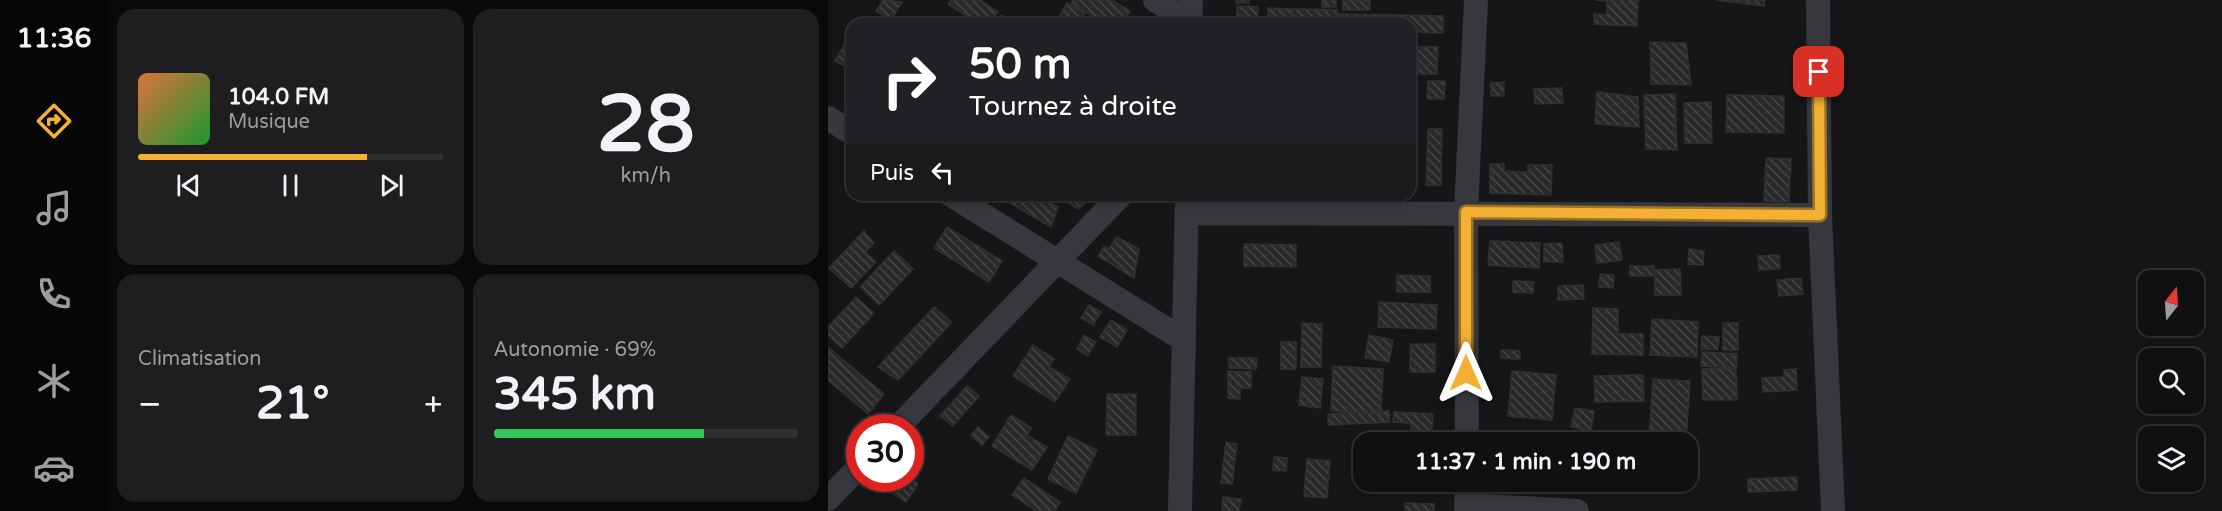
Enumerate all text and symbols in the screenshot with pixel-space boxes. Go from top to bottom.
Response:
text: 11:36 [17,22,91,55]
text: 50 m [969,39,1071,90]
icon: right [870,42,948,120]
pin [1793,46,1844,97]
icon: arrive [1802,55,1835,88]
text: 28 [597,78,695,172]
text: 104.0 FM [228,84,329,110]
text: Tournez à droite [969,90,1177,123]
icon: directions [33,100,75,142]
text: Musique [228,110,310,134]
icon: left [926,156,959,189]
text: Puis [870,160,914,186]
text: km/h [621,164,671,188]
icon: previous [172,169,205,202]
icon: pause [274,169,307,202]
icon: next [375,169,408,202]
icon: music [33,187,75,229]
north arrow [2138,270,2204,336]
map controls [2138,270,2204,492]
icon: phone [33,273,75,315]
text: Autonomie · 69% [494,338,656,362]
position arrow [1434,341,1498,405]
text: Climatisation [138,347,261,371]
button: search [2138,348,2204,414]
icon: climate [33,360,75,402]
text: 345 km [494,368,656,422]
text: 21° [256,377,329,431]
text: − [138,385,162,424]
text: + [424,385,442,424]
speed limit sign: 30 [846,414,924,492]
button: layers [2138,426,2204,492]
icon: car [33,447,75,489]
text: 11:37 · 1 min · 190 m [1415,449,1636,475]

